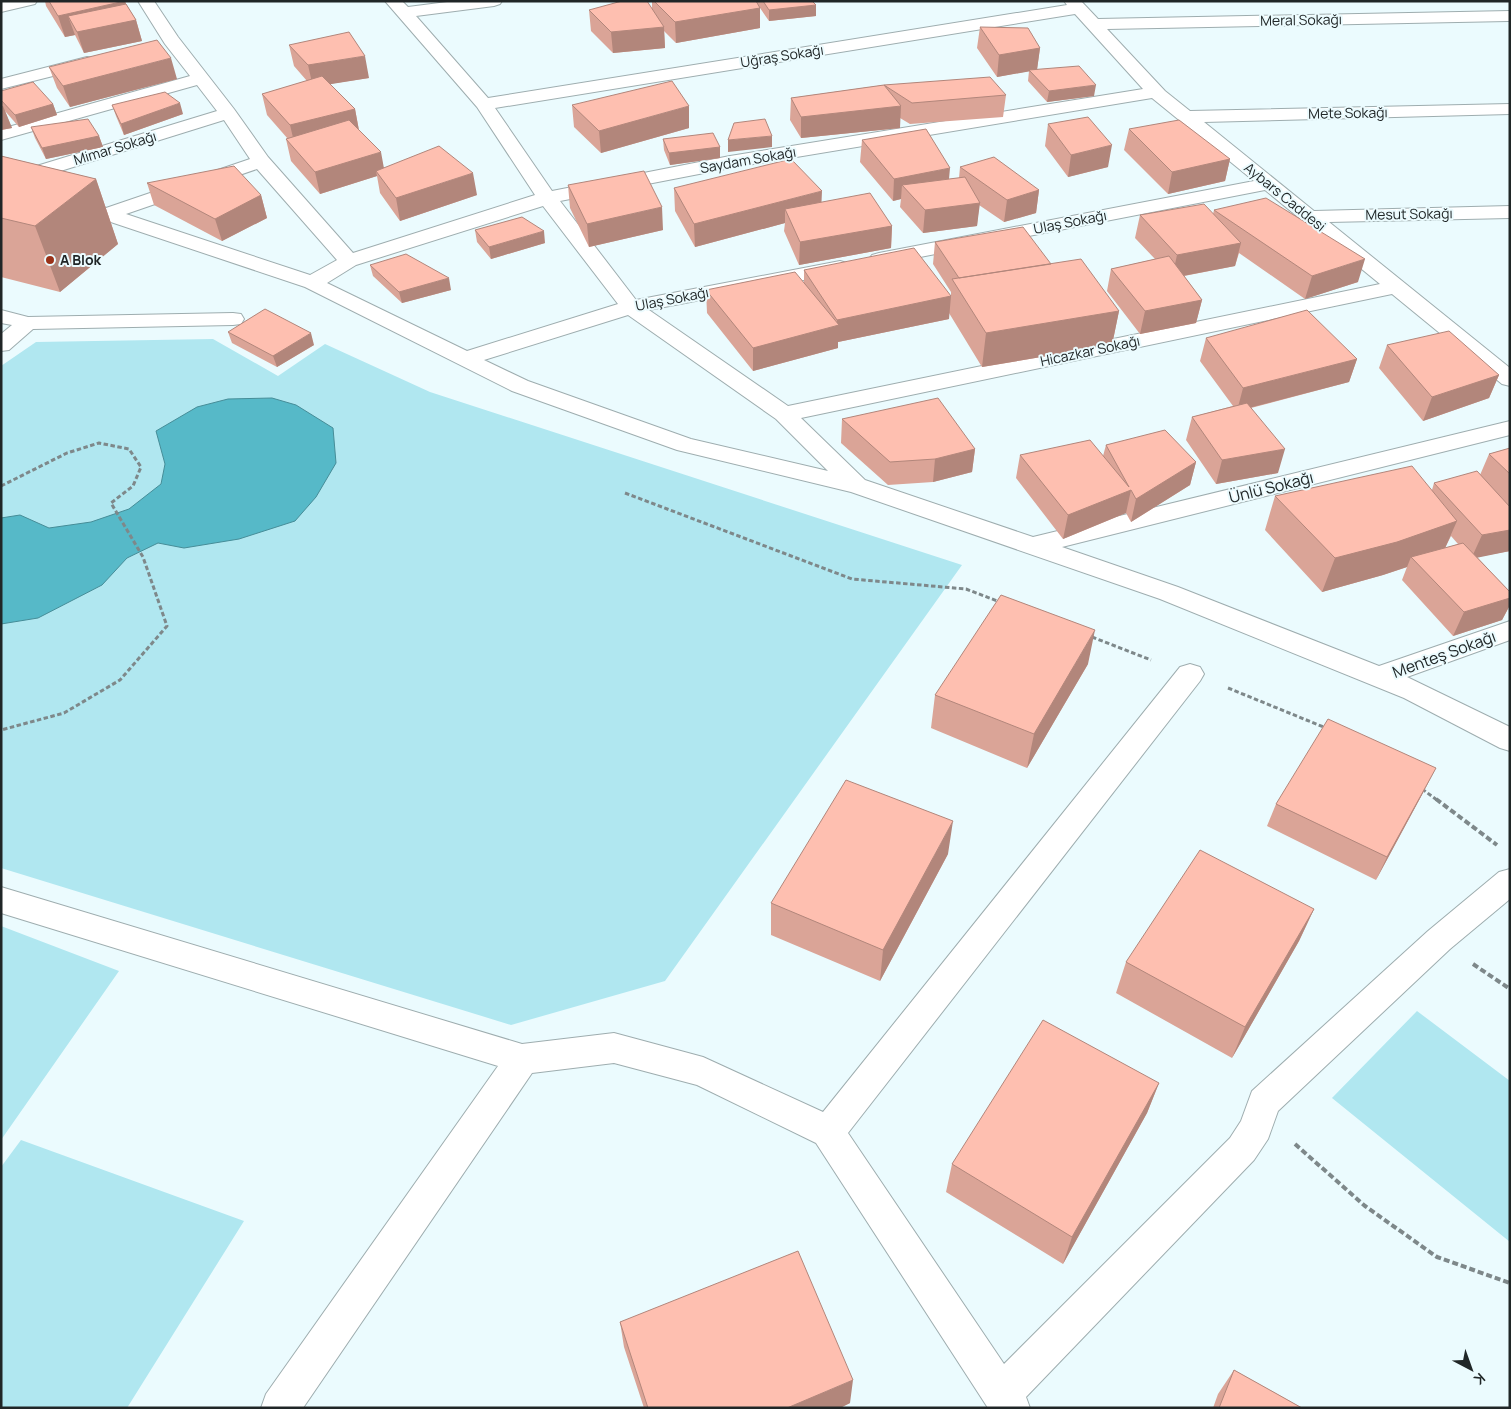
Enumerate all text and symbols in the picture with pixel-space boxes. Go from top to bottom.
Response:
street label: Meral Sokağı [1260,9,1342,30]
street label: Uğraş Sokağı [739,40,825,71]
street label: Mete Sokağı [1308,102,1388,123]
street label: Mimar Sokağı [71,126,159,169]
street label: Saydam Sokağı [698,142,797,177]
street label: Aybars Caddesi [1241,158,1330,235]
street label: Mesut Sokağı [1365,203,1453,224]
street label: Ulaş Sokağı [1032,205,1108,238]
place label: A Blok [60,250,102,269]
marker: A Blok [44,254,56,266]
street label: Ulaş Sokağı [634,282,710,315]
street label: Hicazkar Sokağı [1038,331,1142,370]
street label: Ünlü Sokağı [1226,466,1316,508]
street label: Menteş Sokağı [1389,625,1499,683]
north arrow [1446,1344,1496,1394]
text: K [1469,1369,1490,1390]

